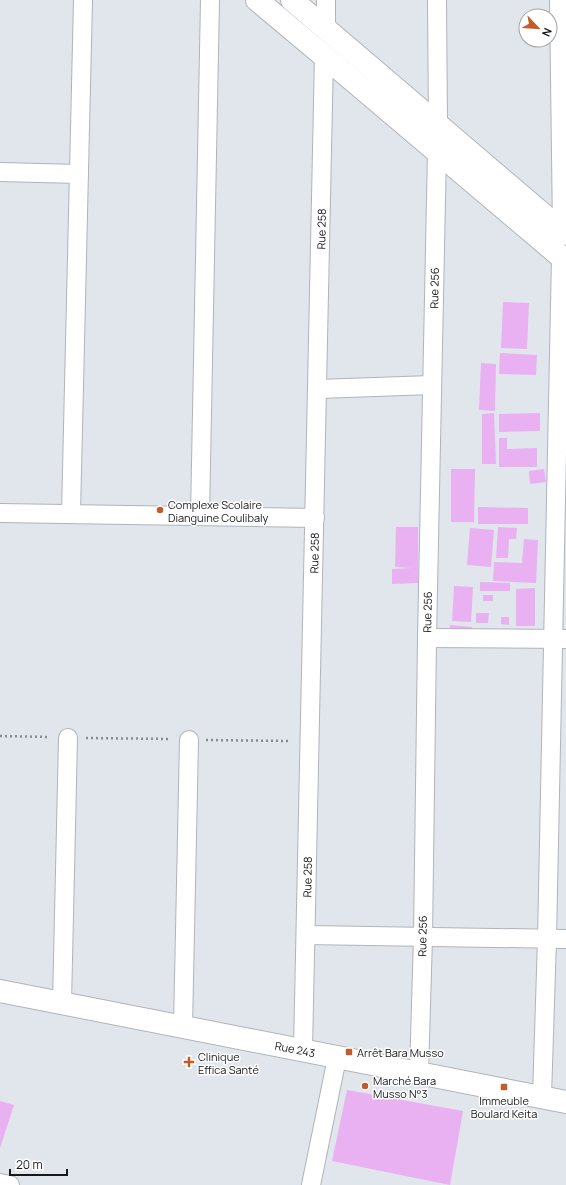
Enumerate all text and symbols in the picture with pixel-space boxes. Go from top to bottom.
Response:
north arrow [518,8,558,48]
text: N [539,26,556,39]
street label: Rue 258 [313,208,329,250]
street label: Rue 256 [426,267,442,309]
place label: Complexe Scolaire Dianguine Coulibaly [168,497,269,525]
marker: Complexe Scolaire Dianguine Coulibaly [155,505,165,515]
street label: Rue 258 [306,532,322,574]
street label: Rue 256 [419,591,435,633]
street label: Rue 258 [299,856,315,898]
street label: Rue 256 [414,915,430,957]
street label: Rue 243 [274,1038,316,1060]
place label: Arrêt Bara Musso [357,1045,444,1060]
marker: Arrêt Bara Musso [344,1047,354,1057]
place label: Clinique Effica Santé [198,1049,259,1077]
marker: Clinique Effica Santé [183,1056,195,1068]
place label: Marché Bara Musso N°3 [373,1073,436,1101]
marker: Marché Bara Musso N°3 [360,1081,370,1091]
marker: Immeuble Boulard Keita [499,1082,509,1092]
place label: Immeuble Boulard Keita [471,1093,537,1121]
scale bar [10,1151,67,1177]
text: 20 m [16,1156,43,1173]

